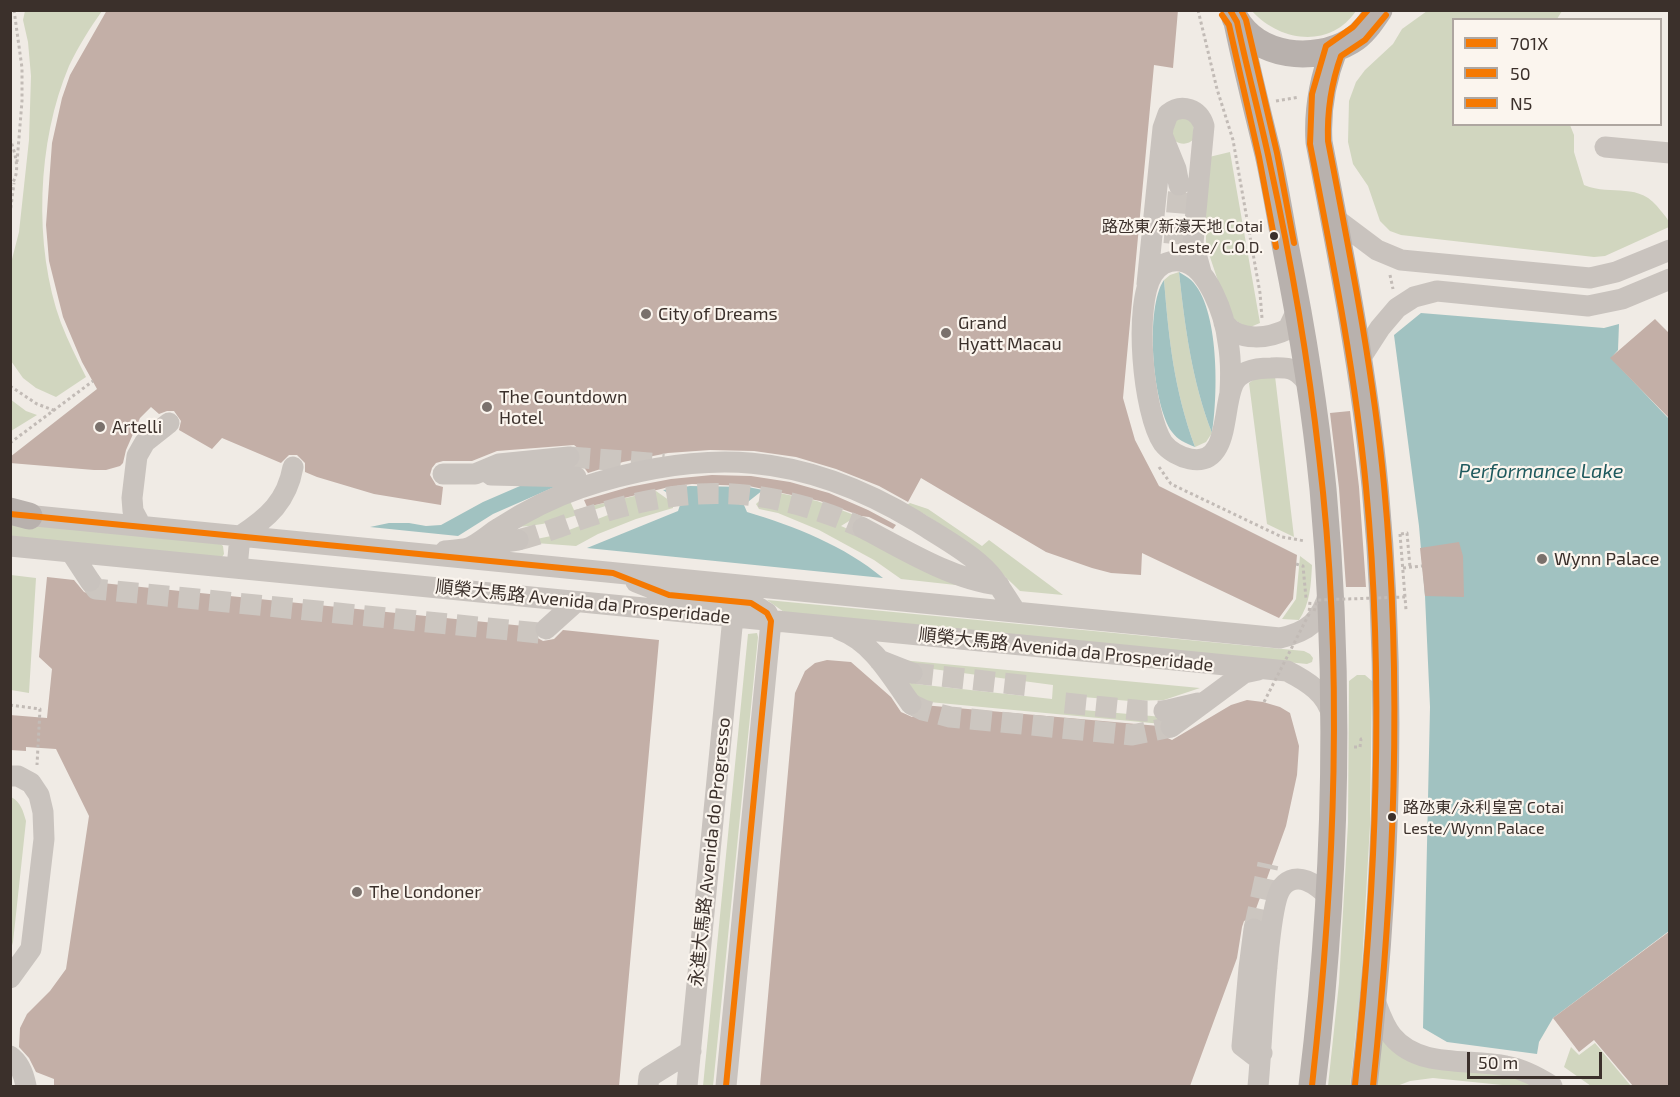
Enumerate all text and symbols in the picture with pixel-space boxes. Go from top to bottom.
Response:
legend [1452,18,1662,126]
text: 701X [1510,32,1548,54]
text: 50 [1510,62,1531,84]
text: N5 [1510,92,1532,114]
place label: 路氹東/新濠天地 Cotai Leste/ C.O.D. [1102,217,1263,255]
marker: 路氹東/新濠天地 Cotai Leste/ C.O.D. [1268,230,1280,242]
place label: City of Dreams [658,303,778,325]
marker: City of Dreams [639,307,653,321]
place label: Grand Hyatt Macau [958,312,1062,354]
marker: Grand Hyatt Macau [939,326,953,340]
place label: The Countdown Hotel [499,386,627,428]
marker: The Countdown Hotel [480,400,494,414]
place label: Artelli [112,416,162,438]
marker: Artelli [93,420,107,434]
water label: Performance Lake [1459,459,1623,483]
place label: Wynn Palace [1554,548,1659,570]
marker: Wynn Palace [1535,552,1549,566]
street label: 順榮大馬路 Avenida da Prosperidade [435,576,731,628]
street label: 順榮大馬路 Avenida da Prosperidade [918,624,1214,676]
street label: 永進大馬路 Avenida do Progresso [685,716,735,988]
place label: 路氹東/永利皇宮 Cotai Leste/Wynn Palace [1403,798,1564,836]
marker: 路氹東/永利皇宮 Cotai Leste/Wynn Palace [1386,811,1398,823]
place label: The Londoner [369,881,481,903]
marker: The Londoner [350,885,364,899]
scale bar [1470,1040,1605,1078]
text: 50 m [1478,1051,1518,1073]

